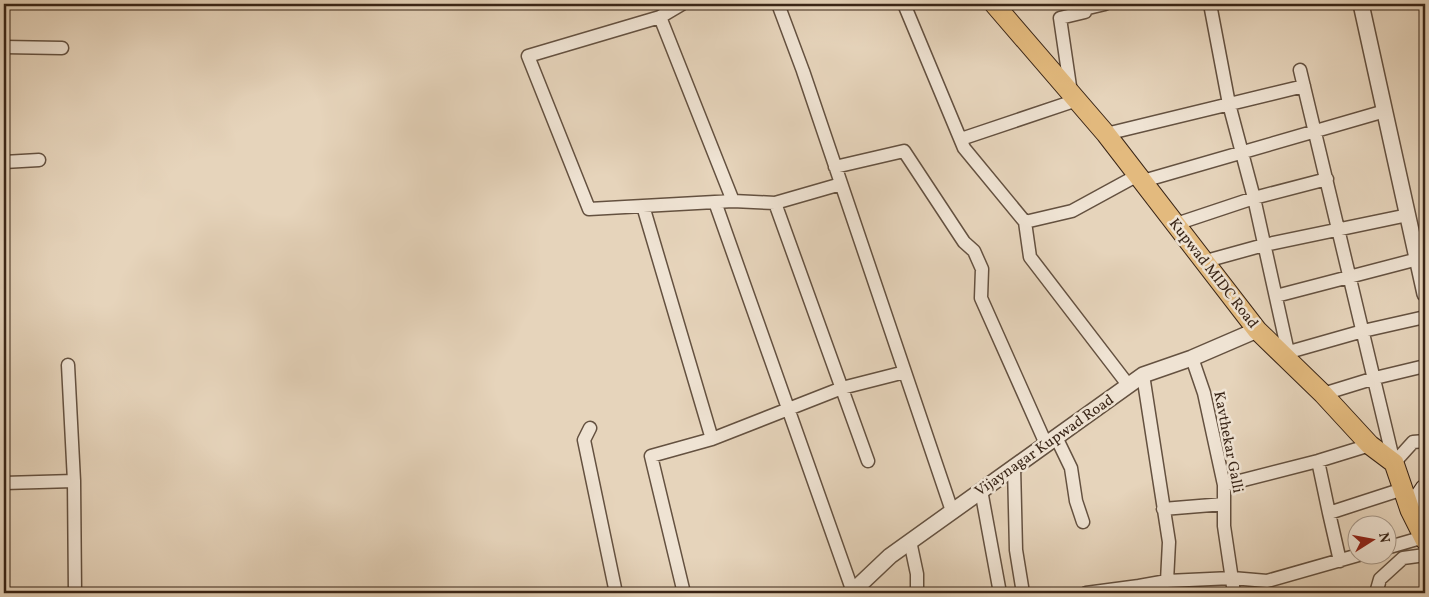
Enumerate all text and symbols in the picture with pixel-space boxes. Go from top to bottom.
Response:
street label: Kupwad MIDC Road [1163,214,1263,333]
street label: Vijaynagar Kupwad Road [971,390,1119,502]
street label: Kavthekar Galli [1207,390,1248,495]
north arrow [1346,514,1396,564]
text: N [1373,531,1394,545]

